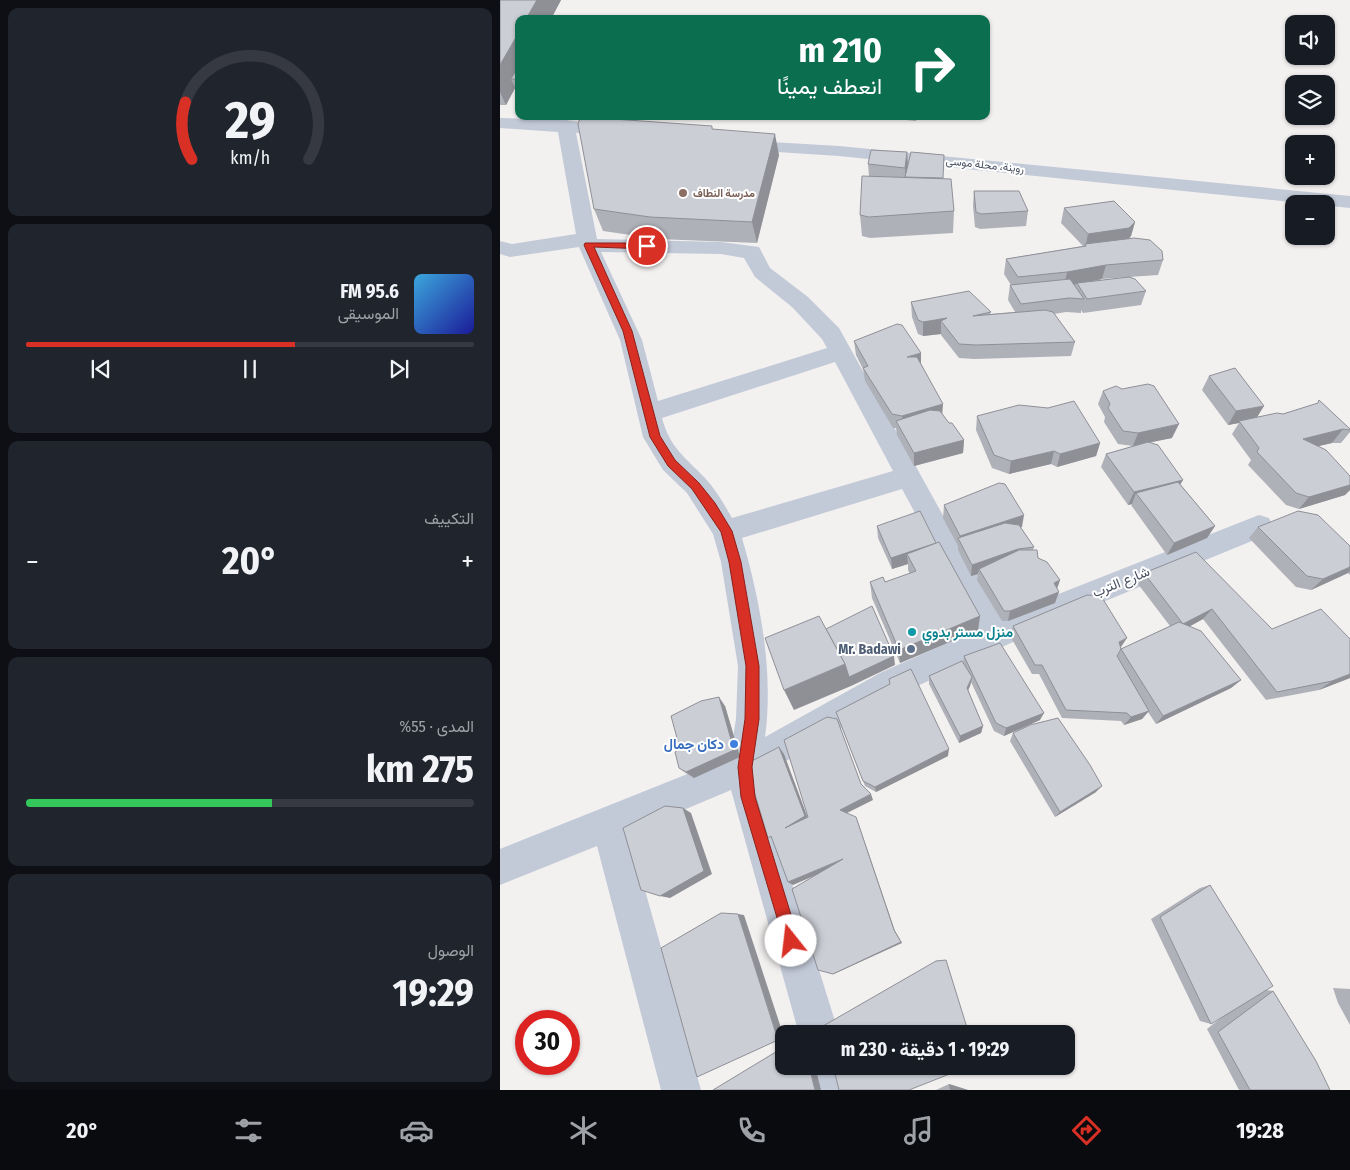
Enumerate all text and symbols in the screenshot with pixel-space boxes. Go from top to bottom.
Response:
map controls [1285,15,1335,245]
button: sound [1285,15,1335,65]
text: 210 m [798,29,882,71]
icon: right [900,35,965,100]
text: انعطف يمينًا [777,73,882,100]
button: layers [1285,75,1335,125]
text: 29 [224,89,275,152]
button: + [1285,135,1335,185]
text: km/h [230,147,270,169]
street label: روينة، محلة موسى [945,154,1025,176]
marker: مدرسة النطاف [677,187,689,199]
place label: مدرسة النطاف [693,187,755,200]
button: − [1285,195,1335,245]
pin [626,225,668,267]
icon: arrive [633,232,661,260]
text: 95.6 FM [340,280,399,303]
text: الموسيقى [338,304,399,323]
icon: previous [87,355,115,383]
icon: pause [236,355,264,383]
icon: next [385,355,413,383]
text: التكييف [424,509,474,528]
text: 20° [222,538,278,584]
text: − [26,545,39,578]
text: + [461,545,474,578]
street label: شارع الترب [1090,563,1153,603]
place label: منزل مستر بدوي [922,624,1013,644]
marker: منزل مستر بدوي [906,626,918,638]
place label: Mr. Badawi [838,641,901,658]
marker: Mr. Badawi [905,643,917,655]
text: المدى · 55% [399,717,474,736]
place label: دكان جمال [664,736,724,753]
marker: دكان جمال [728,738,740,750]
text: 275 km [366,746,474,792]
position arrow [764,914,816,966]
text: الوصول [428,941,474,960]
text: 19:29 [393,970,474,1016]
speed limit sign: 30 [515,1010,580,1075]
text: 19:29 · 1 دقيقة · 230 m [841,1038,1009,1061]
icon: filters [231,1113,266,1148]
icon: car [399,1113,434,1148]
icon: climate [566,1113,601,1148]
icon: phone [734,1113,769,1148]
icon: music [901,1113,936,1148]
icon: directions [1069,1113,1104,1148]
text: 20° [66,1117,99,1144]
text: 19:28 [1236,1117,1284,1144]

